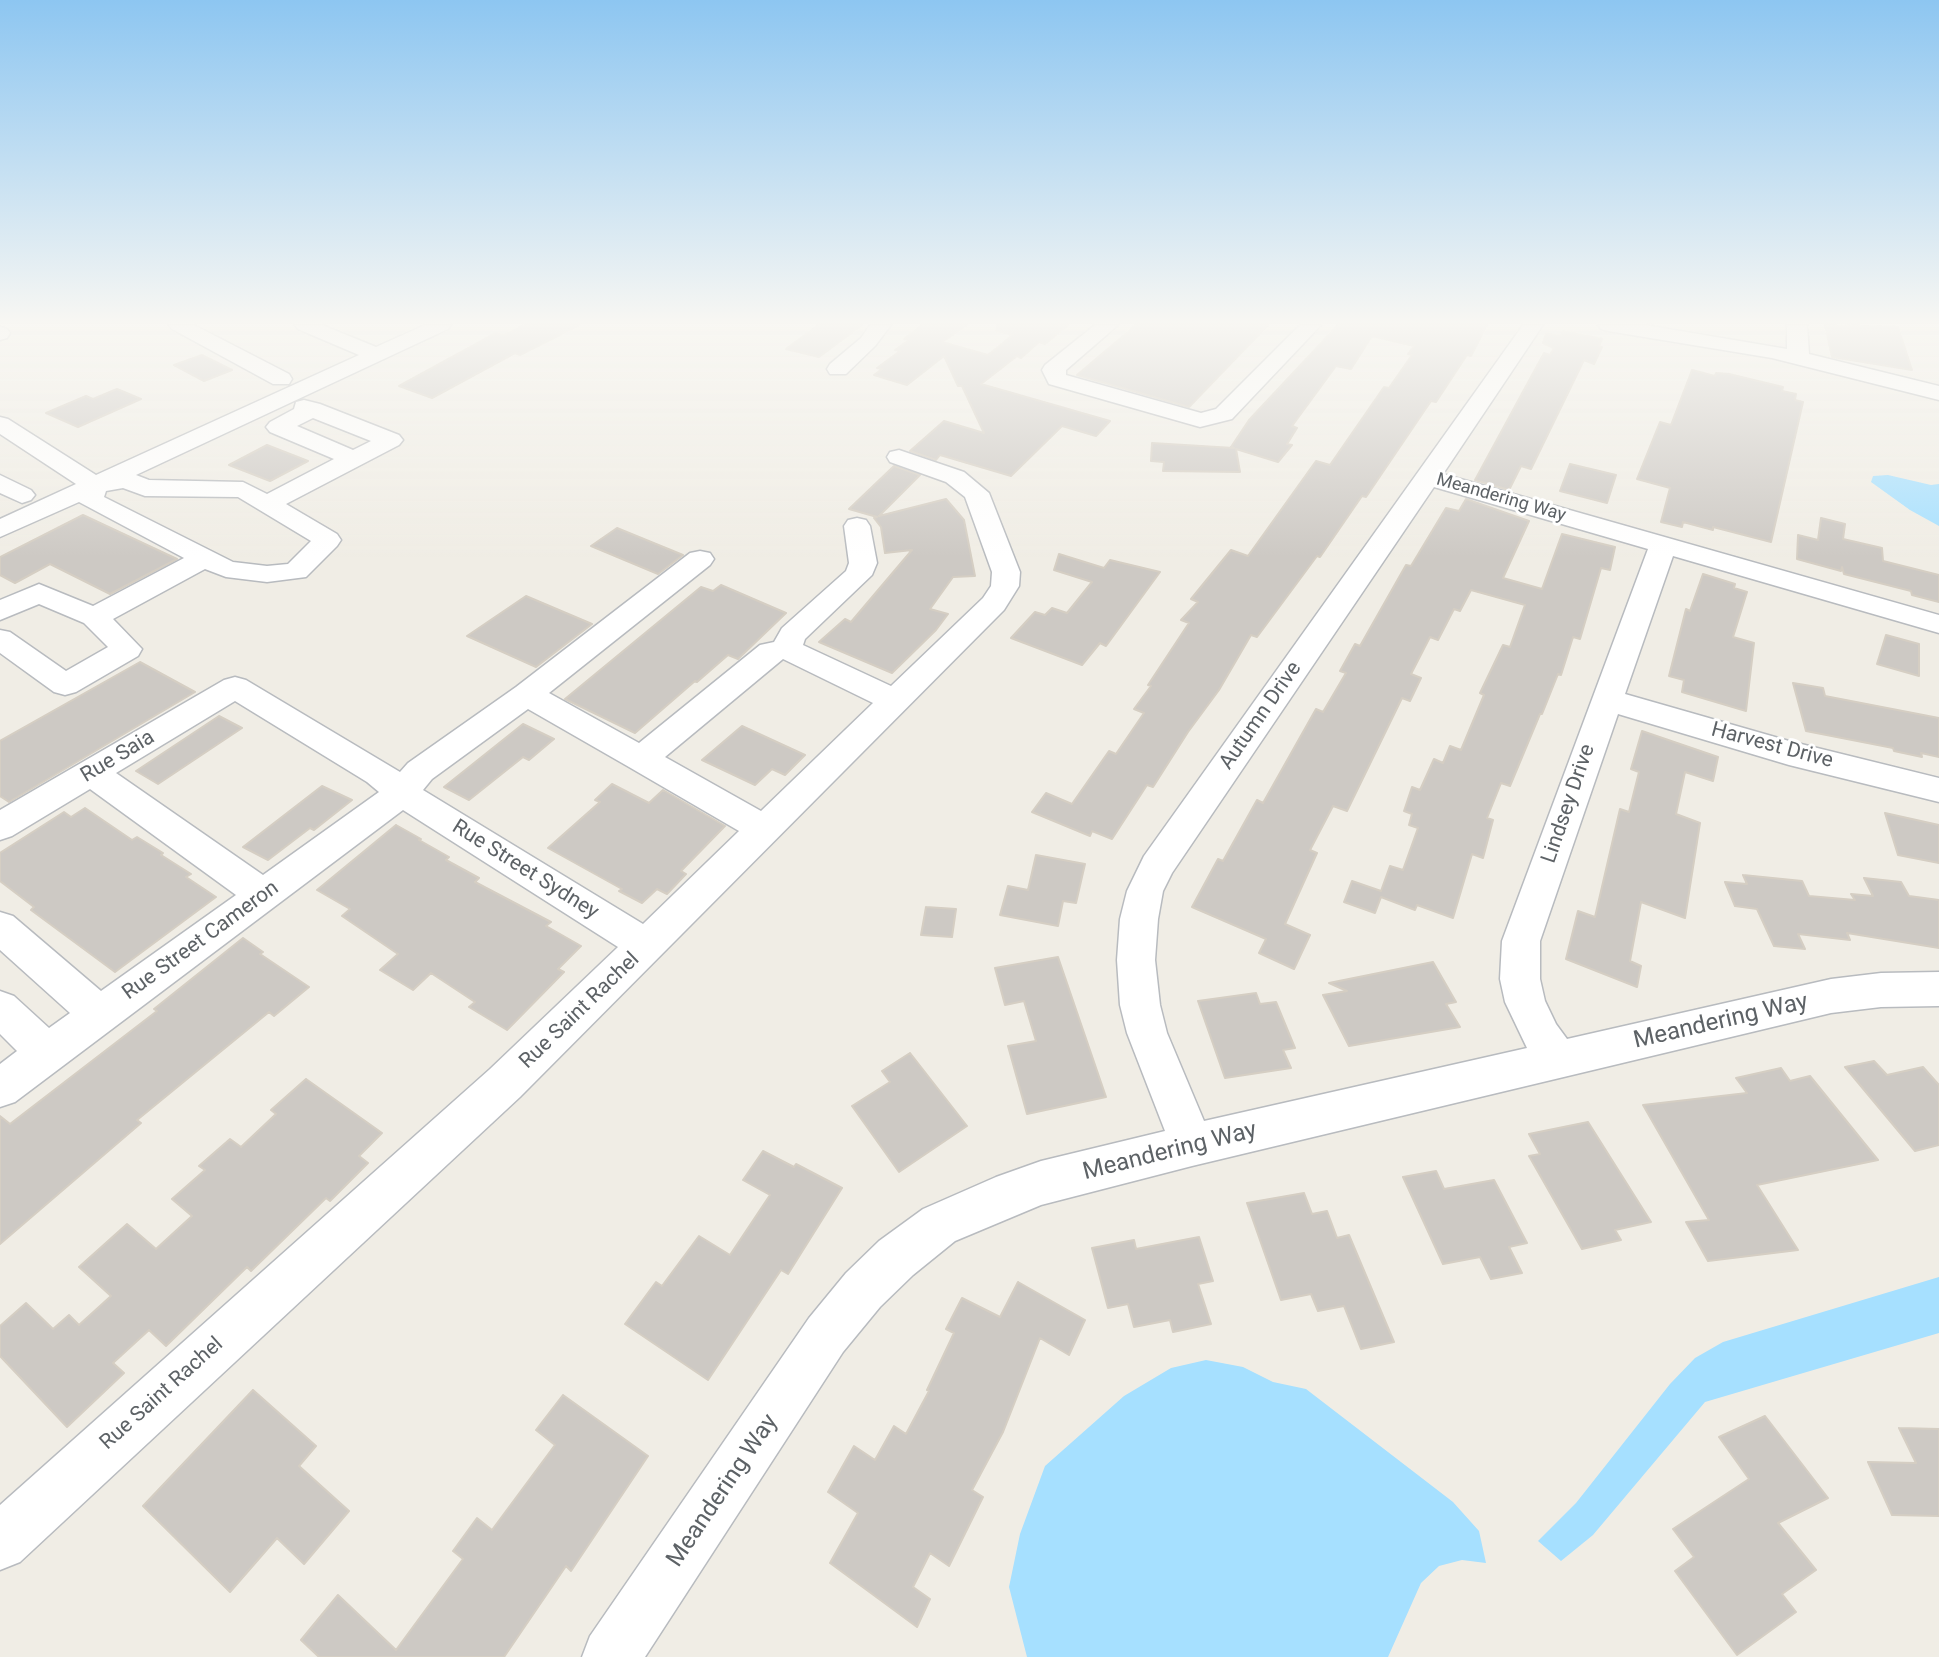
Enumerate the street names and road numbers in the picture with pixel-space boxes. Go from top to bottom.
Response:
street label: Meandering Way [1434,469,1568,527]
street label: Autumn Drive [1215,657,1307,775]
street label: Harvest Drive [1708,718,1836,774]
street label: Rue Saia [77,725,159,789]
street label: Lindsey Drive [1537,741,1601,867]
street label: Rue Street Sydney [447,815,603,925]
street label: Rue Street Cameron [118,876,284,1006]
street label: Rue Saint Rachel [515,948,645,1074]
street label: Meandering Way [1631,988,1811,1056]
street label: Meandering Way [1080,1116,1260,1188]
street label: Rue Saint Rachel [95,1332,229,1456]
street label: Meandering Way [661,1409,785,1573]

